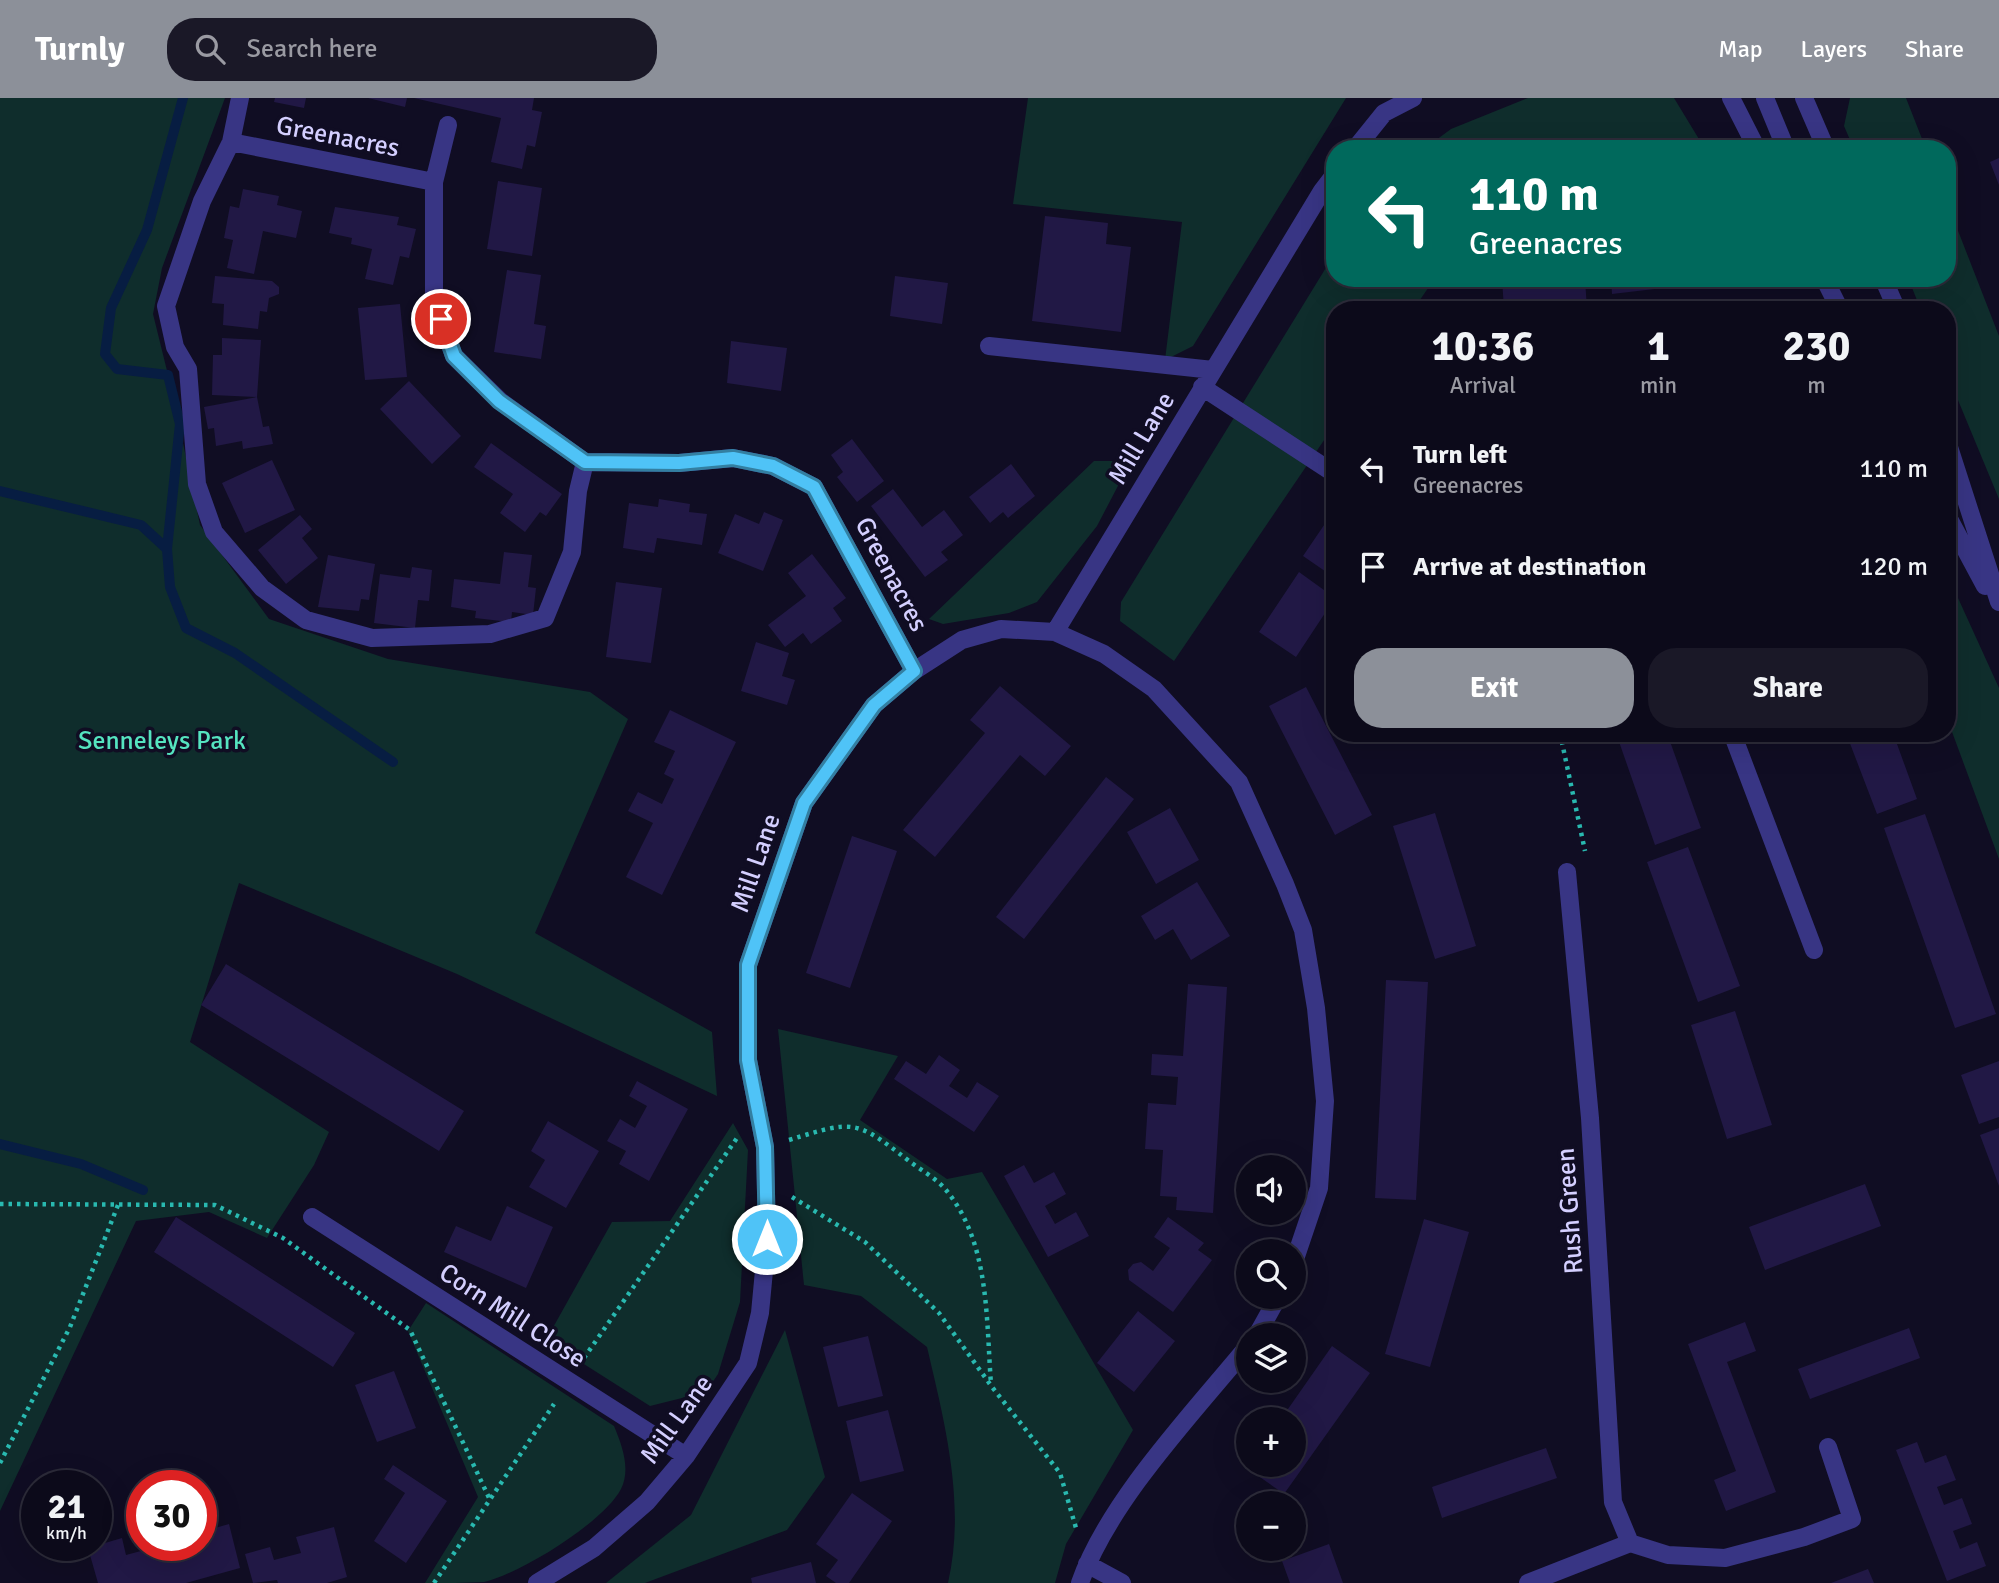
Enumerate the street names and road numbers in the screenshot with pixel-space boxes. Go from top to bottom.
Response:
street label: Greenacres [273,109,402,165]
street label: Mill Lane [1102,386,1182,491]
street label: Greenacres [848,512,935,637]
street label: Mill Lane [724,810,788,917]
street label: Rush Green [1550,1147,1590,1275]
street label: Corn Mill Close [433,1257,592,1375]
street label: Mill Lane [634,1369,720,1470]

